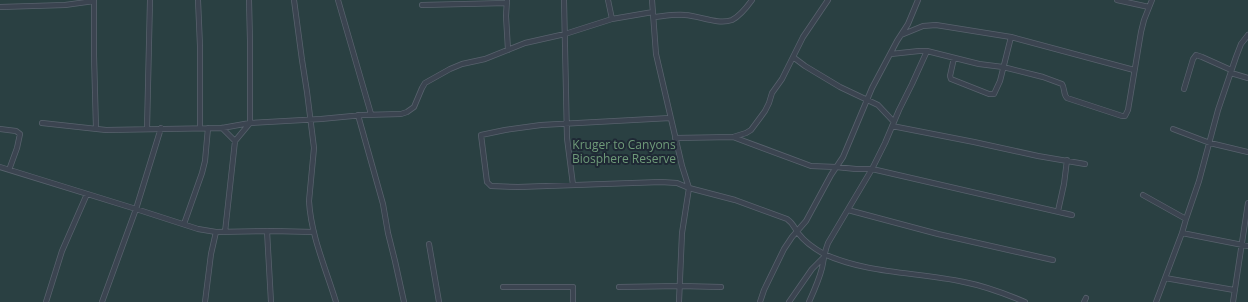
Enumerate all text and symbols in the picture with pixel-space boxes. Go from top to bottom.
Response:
park label: Kruger to Canyons Biosphere Reserve [572,136,676,167]

